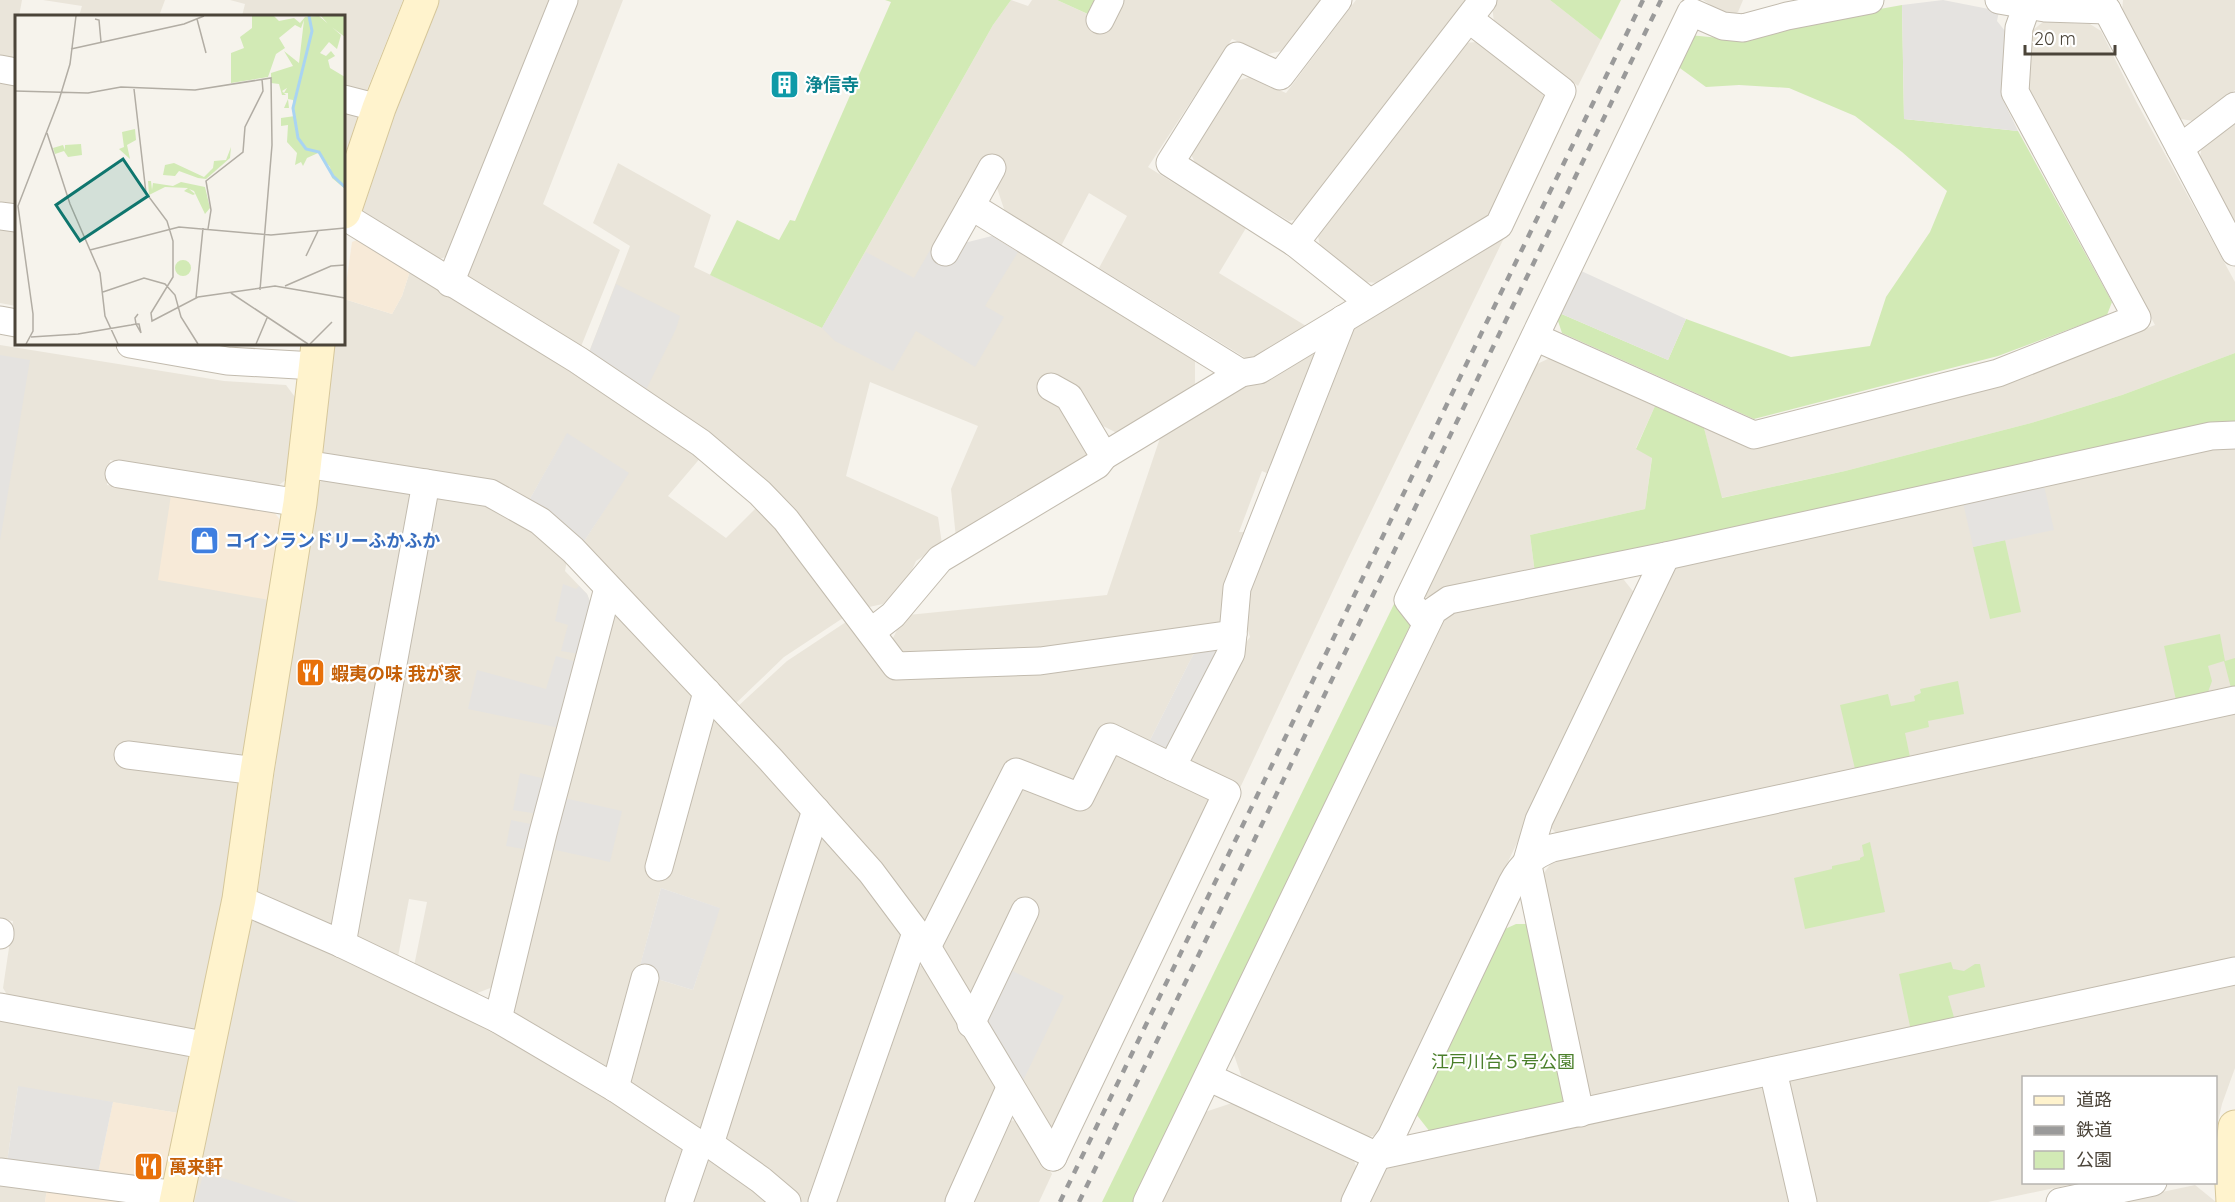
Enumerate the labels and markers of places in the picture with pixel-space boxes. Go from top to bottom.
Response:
building icon: 浄信寺 [768,68,800,100]
place label: 浄信寺 [805,73,859,96]
shop icon: コインランドリーふかふか [188,524,220,556]
place label: コインランドリーふかふか [225,529,440,552]
restaurant icon: 蝦夷の味 我が家 [294,657,326,689]
place label: 蝦夷の味 我が家 [331,662,462,685]
restaurant icon: 萬来軒 [132,1150,164,1182]
place label: 萬来軒 [169,1155,223,1178]

